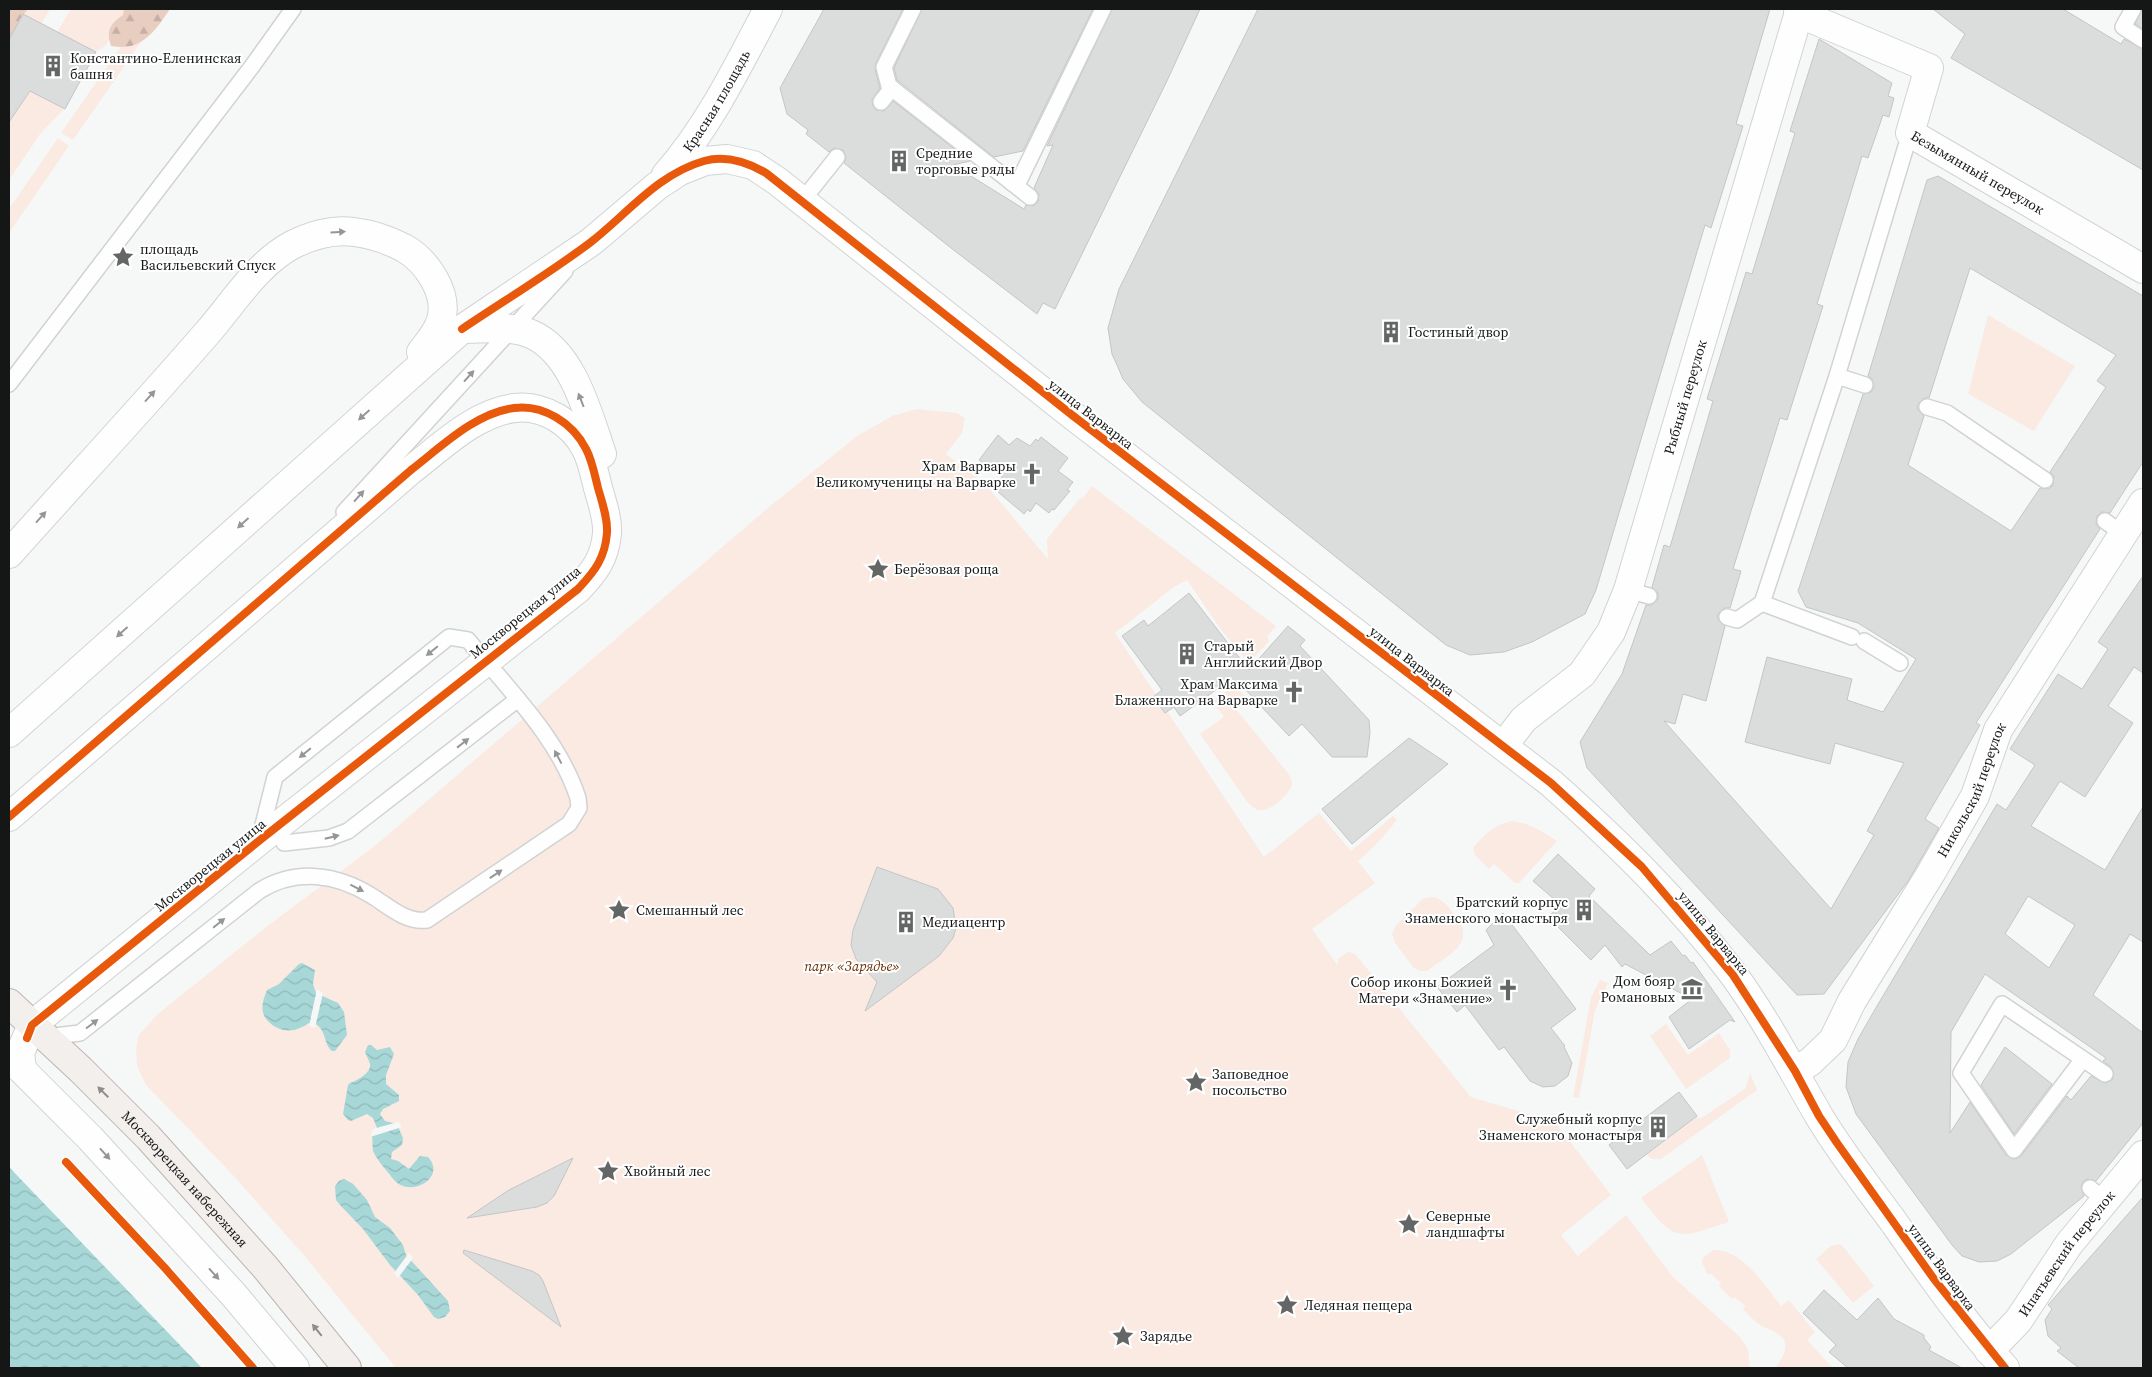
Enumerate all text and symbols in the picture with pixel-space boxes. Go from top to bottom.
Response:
street label: Красная площадь [678,46,755,156]
place label: Константино-Еленинская башня [70,48,242,84]
building icon: Константино-Еленинская башня [40,53,66,79]
street label: Безымянный переулок [1907,126,2048,219]
place label: Средние торговые ряды [916,143,1015,179]
building icon: Средние торговые ряды [886,148,912,174]
one-way arrow [330,228,346,236]
place label: площадь Васильевский Спуск [140,239,276,275]
place icon: площадь Васильевский Спуск [110,244,136,270]
building icon: Гостиный двор [1378,319,1404,345]
place label: Гостиный двор [1408,322,1508,342]
street label: Рыбный переулок [1659,337,1712,457]
one-way arrow [463,370,475,382]
street label: улица Варварка [1044,374,1139,454]
one-way arrow [144,391,156,403]
one-way arrow [577,392,584,407]
one-way arrow [359,409,371,421]
place label: Храм Варвары Великомученицы на Варварке [816,456,1016,492]
church icon: Храм Варвары Великомученицы на Варварке [1019,461,1045,487]
one-way arrow [354,489,365,502]
one-way arrow [35,512,47,524]
one-way arrow [238,517,250,529]
place icon: Берёзовая роща [865,556,891,582]
place label: Берёзовая роща [894,559,1000,579]
street label: Москворецкая улица [465,560,586,663]
street label: улица Варварка [1365,621,1460,701]
one-way arrow [117,626,129,638]
place label: Старый Английский Двор [1204,636,1323,672]
building icon: Старый Английский Двор [1174,641,1200,667]
one-way arrow [426,645,439,656]
place label: Храм Максима Блаженного на Варварке [1114,674,1279,710]
church icon: Храм Максима Блаженного на Варварке [1281,679,1307,705]
street label: Никольский переулок [1932,718,2011,861]
one-way arrow [456,737,469,748]
one-way arrow [299,747,312,758]
one-way arrow [554,750,563,764]
street label: Москворецкая улица [150,813,271,916]
one-way arrow [324,833,339,841]
one-way arrow [490,869,503,879]
one-way arrow [350,884,364,892]
street label: улица Варварка [1674,887,1755,980]
place label: Братский корпус Знаменского монастыря [1405,892,1568,928]
place icon: Смешанный лес [606,897,632,923]
building icon: Братский корпус Знаменского монастыря [1571,897,1597,923]
place label: Смешанный лес [636,900,744,920]
building icon: Медиацентр [893,909,919,935]
place label: Медиацентр [922,912,1005,932]
one-way arrow [212,918,225,929]
park label: парк «Зарядье» [804,956,900,976]
place label: Дом бояр Романовых [1600,971,1676,1007]
place label: Собор иконы Божией Матери «Знамение» [1350,972,1492,1008]
museum icon: Дом бояр Романовых [1679,976,1705,1002]
church icon: Собор иконы Божией Матери «Знамение» [1495,977,1521,1003]
one-way arrow [85,1019,98,1030]
place label: Заповедное посольство [1212,1064,1289,1100]
place icon: Заповедное посольство [1183,1069,1209,1095]
one-way arrow [98,1086,110,1098]
street label: Москворецкая набережная [117,1106,253,1252]
place label: Служебный корпус Знаменского монастыря [1479,1109,1642,1145]
building icon: Служебный корпус Знаменского монастыря [1645,1114,1671,1140]
one-way arrow [99,1147,111,1159]
place icon: Хвойный лес [595,1158,621,1184]
place label: Хвойный лес [624,1161,711,1181]
street label: Ипатьевский переулок [2014,1186,2120,1321]
place label: Северные ландшафты [1426,1206,1505,1242]
place icon: Северные ландшафты [1396,1211,1422,1237]
street label: улица Варварка [1904,1219,1981,1315]
one-way arrow [209,1267,220,1280]
place icon: Ледяная пещера [1274,1292,1300,1318]
place label: Ледяная пещера [1304,1295,1413,1315]
place icon: Зарядье [1110,1323,1136,1349]
one-way arrow [311,1324,322,1337]
place label: Зарядье [1140,1326,1192,1346]

